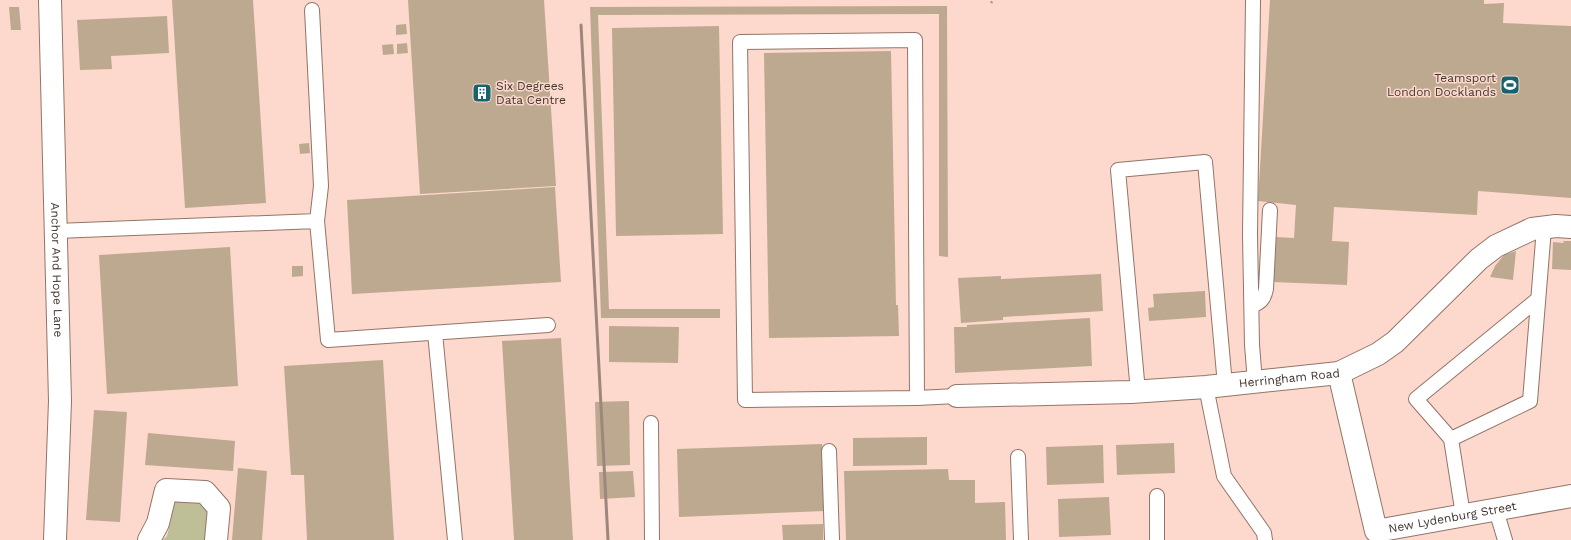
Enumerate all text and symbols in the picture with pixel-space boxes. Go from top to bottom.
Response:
place label: Teamsport London Docklands [1387,71,1496,99]
sports icon: Teamsport London Docklands [1499,74,1521,96]
place label: Six Degrees Data Centre [496,79,566,107]
building icon: Six Degrees Data Centre [471,82,493,104]
street label: Anchor And Hope Lane [48,202,65,338]
street label: Herringham Road [1238,366,1341,391]
street label: New Lydenburg Street [1387,499,1518,536]

